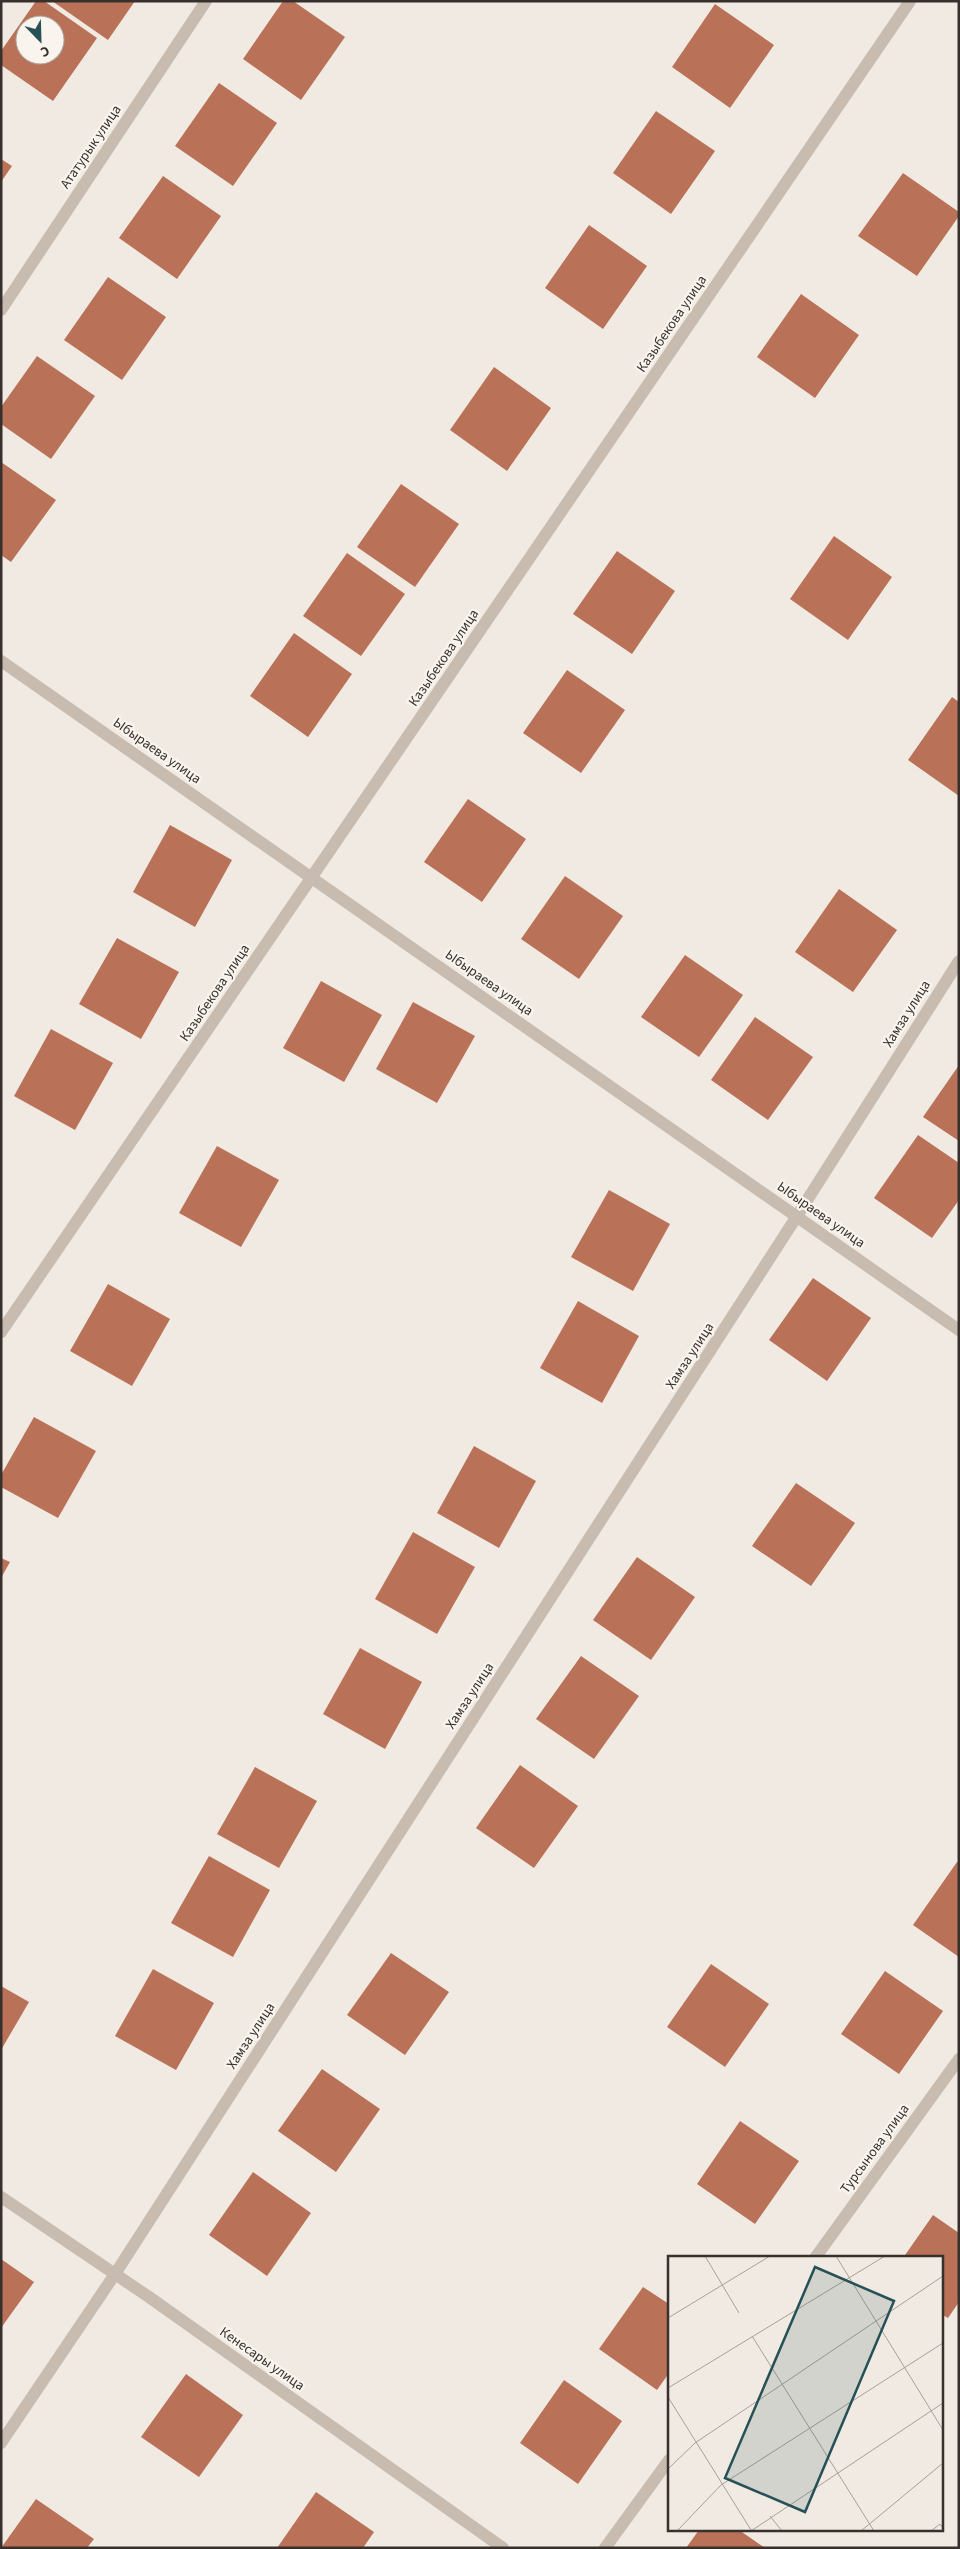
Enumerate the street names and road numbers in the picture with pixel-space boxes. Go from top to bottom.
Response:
street label: Ататурык улица [56,101,126,193]
street label: Казыбекова улица [632,271,712,377]
street label: Казыбекова улица [404,605,484,711]
street label: Ыбыраева улица [109,713,205,789]
street label: Казыбекова улица [175,940,255,1046]
street label: Ыбыраева улица [441,945,537,1021]
street label: Хамза улица [878,977,936,1051]
street label: Ыбыраева улица [773,1177,869,1253]
street label: Хамза улица [661,1319,719,1393]
street label: Хамза улица [441,1659,499,1733]
street label: Хамза улица [222,1999,280,2073]
street label: Турсынова улица [836,2100,914,2198]
street label: Кенесары улица [215,2322,309,2396]

